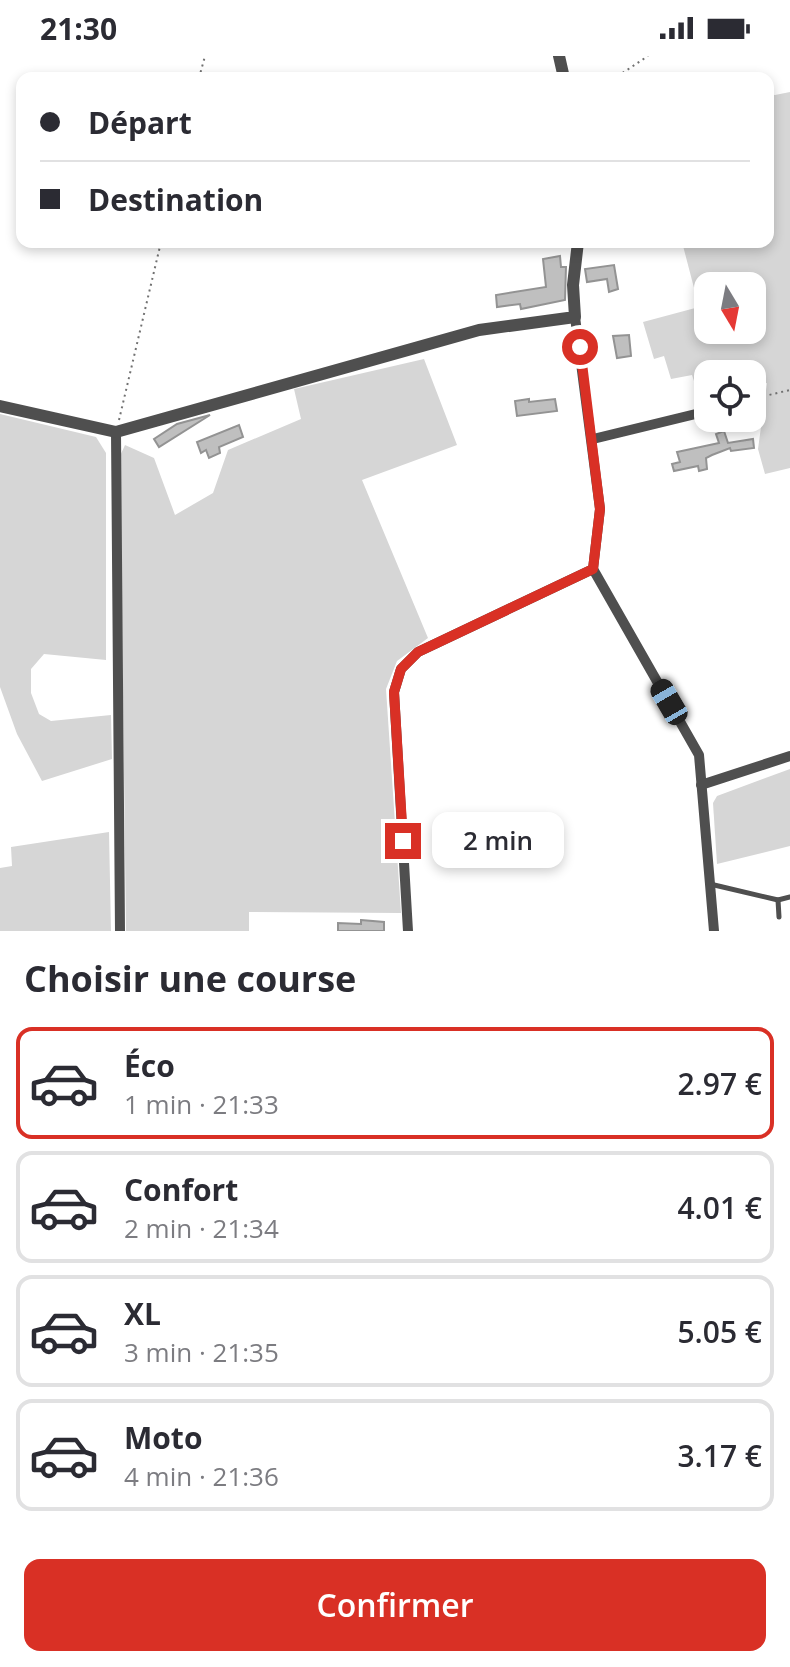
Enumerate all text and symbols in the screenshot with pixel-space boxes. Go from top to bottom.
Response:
text: 21:30 [40,8,117,49]
text: Départ [88,102,192,143]
text: Destination [88,179,263,220]
north arrow [694,272,766,344]
map controls [694,272,766,432]
route start [562,329,598,365]
button: locate [694,360,766,432]
car [647,675,691,729]
callout: 2 min [431,813,563,869]
text: 2 min [463,822,533,858]
route end [385,823,421,859]
text: Choisir une course [24,954,356,1003]
text: Éco [124,1045,175,1086]
icon: car [28,1047,100,1119]
text: 2.97 € [677,1063,762,1104]
text: 1 min · 21:33 [124,1086,279,1122]
text: Confort [124,1169,238,1210]
icon: car [28,1171,100,1243]
text: 4.01 € [677,1187,762,1228]
text: 2 min · 21:34 [124,1210,279,1246]
text: XL [124,1293,161,1334]
icon: car [28,1295,100,1367]
text: 5.05 € [677,1311,762,1352]
text: 3 min · 21:35 [124,1334,279,1370]
text: Moto [124,1417,202,1458]
icon: car [28,1419,100,1491]
text: 3.17 € [677,1435,762,1476]
text: 4 min · 21:36 [124,1458,279,1494]
button: Confirmer [24,1559,766,1651]

